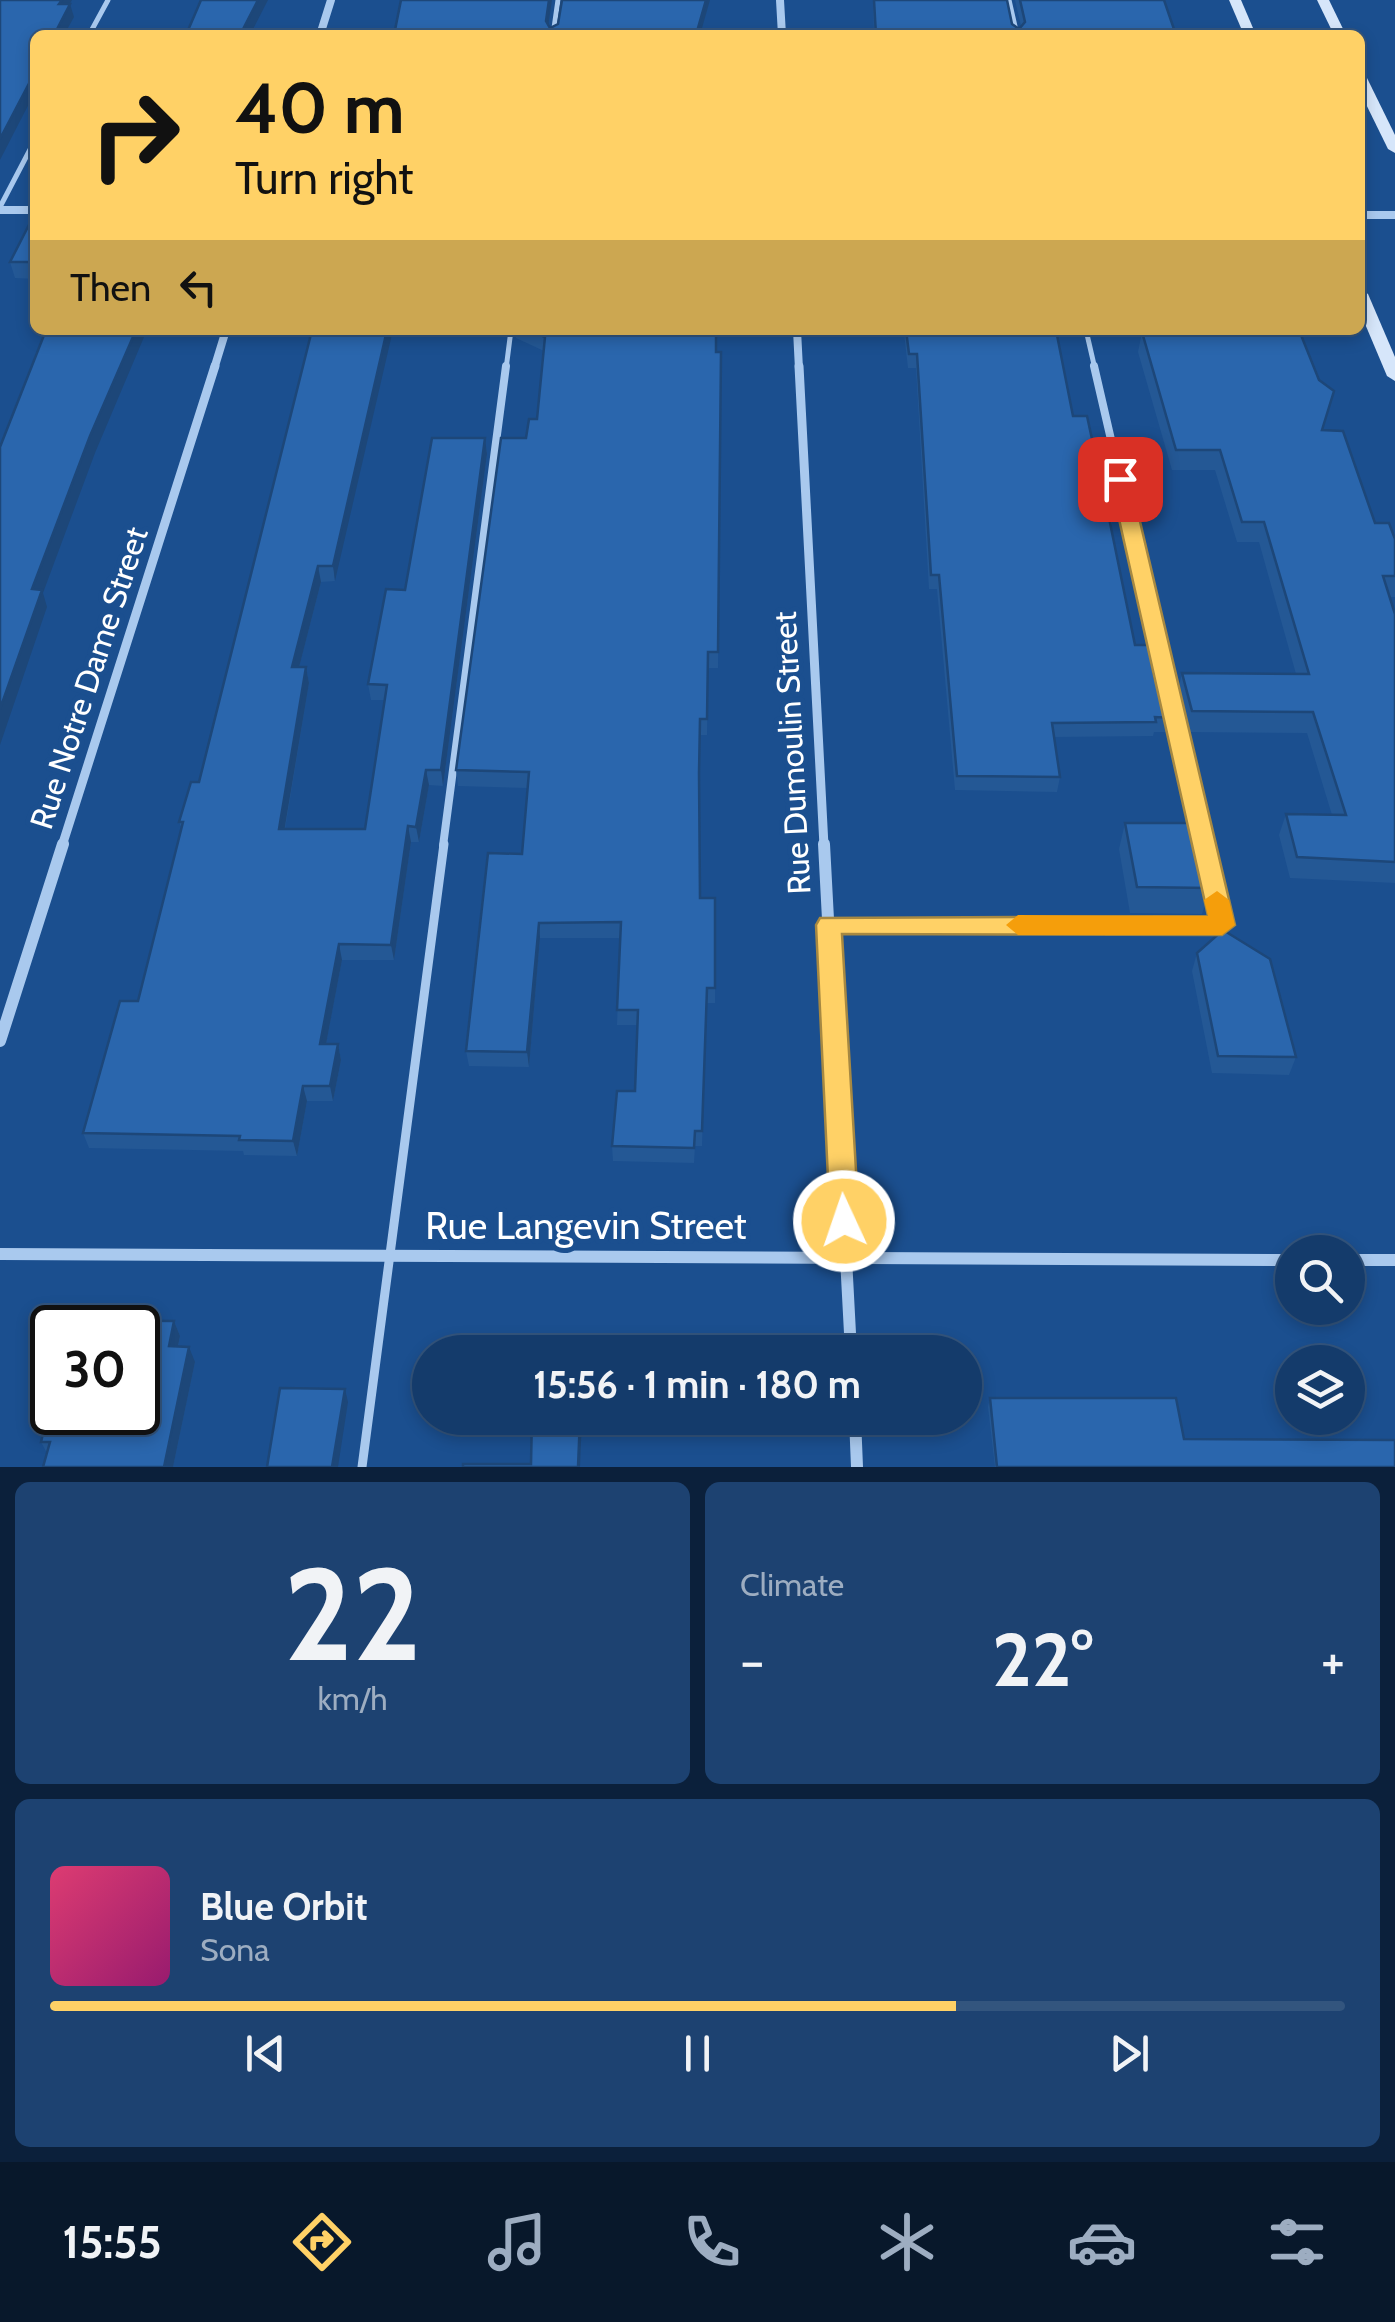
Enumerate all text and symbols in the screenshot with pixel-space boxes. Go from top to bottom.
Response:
text: 40 m [235,65,404,151]
icon: right [70,70,200,200]
text: Turn right [235,151,414,205]
icon: left [171,260,226,315]
text: Then [70,264,151,311]
pin [1078,437,1163,522]
icon: arrive [1093,452,1148,507]
street label: Rue Notre Dame Street [21,522,156,834]
street label: Rue Dumoulin Street [765,610,818,895]
position arrow [792,1169,896,1273]
street label: Rue Langevin Street [425,1202,747,1249]
map controls [1275,1235,1365,1435]
button: search [1275,1235,1365,1325]
speed limit sign: 30 [30,1305,160,1435]
button: layers [1275,1345,1365,1435]
text: 15:56 · 1 min · 180 m [533,1361,861,1408]
text: 22 [284,1535,421,1693]
text: Climate [740,1565,844,1604]
text: 22° [992,1614,1093,1705]
text: − [740,1627,764,1694]
text: + [1321,1627,1345,1694]
text: km/h [317,1679,388,1718]
text: Blue Orbit [200,1883,368,1930]
text: Sona [200,1930,270,1969]
icon: previous [238,2026,293,2081]
icon: pause [670,2026,725,2081]
icon: next [1102,2026,1157,2081]
icon: directions [287,2207,357,2277]
icon: music [482,2207,552,2277]
icon: phone [677,2207,747,2277]
icon: climate [872,2207,942,2277]
icon: car [1067,2207,1137,2277]
icon: filters [1262,2207,1332,2277]
text: 15:55 [63,2215,162,2269]

